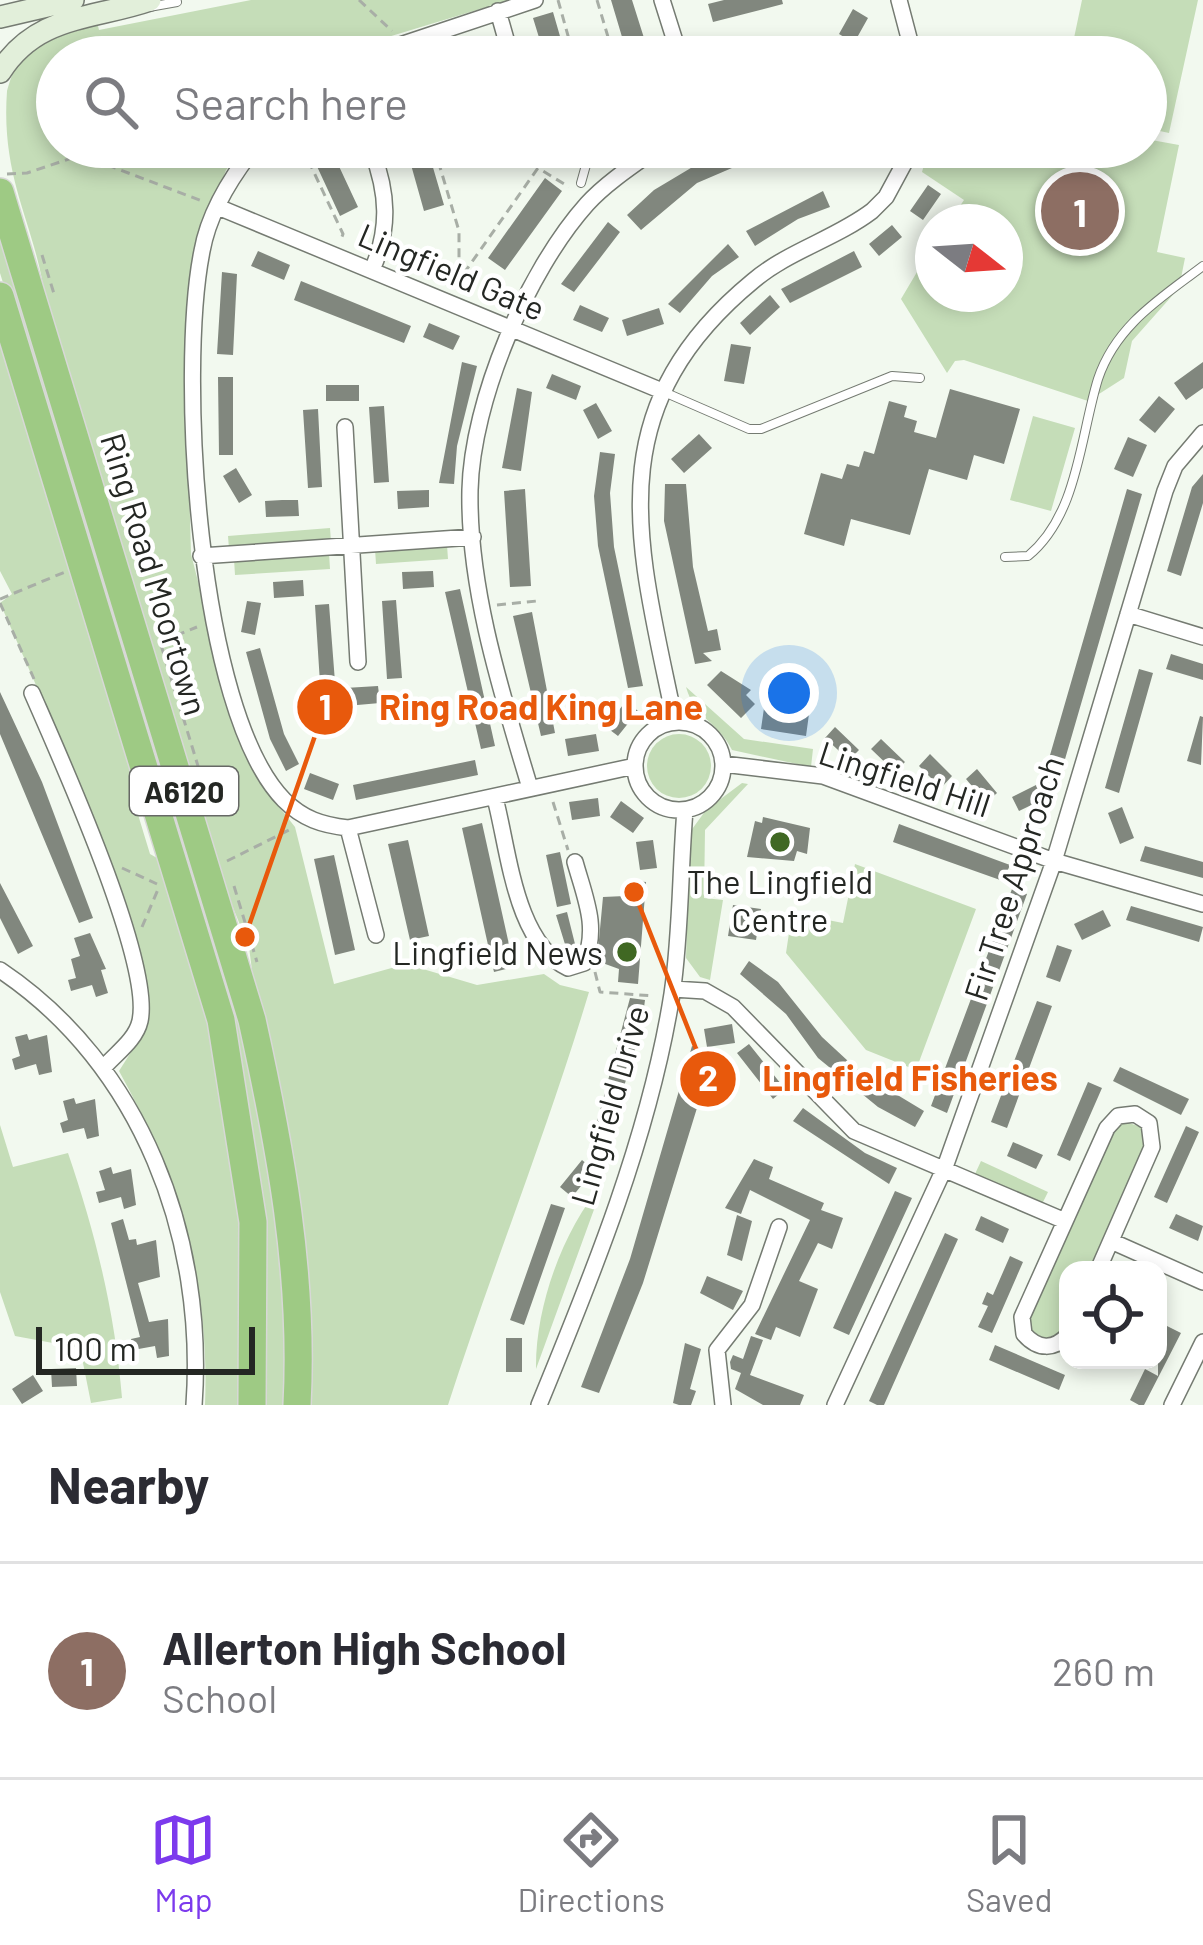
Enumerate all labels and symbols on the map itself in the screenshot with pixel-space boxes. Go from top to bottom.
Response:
pin: 1 [1041,166,1119,256]
north arrow [915,204,1023,312]
street label: Lingfield Gate [353,214,551,328]
street label: Ring Road Moortown [93,428,217,720]
your location [759,663,819,723]
callout: Ring Road King Lane [295,671,728,743]
text: 1 [319,684,331,727]
text: Ring Road King Lane [379,684,703,727]
street label: Lingfield Hill [814,732,996,824]
street label: Fir Tree Approach [955,751,1071,1005]
road number: A6120 [130,767,238,815]
marker: The Lingfield Centre [767,829,793,855]
place label: The Lingfield Centre [687,861,873,939]
place label: Lingfield News [392,932,603,972]
marker: Lingfield News [614,939,640,965]
street label: Lingfield Drive [561,1000,657,1210]
callout: Lingfield Fisheries [678,1043,1082,1115]
text: 2 [698,1055,718,1098]
text: Lingfield Fisheries [762,1055,1058,1098]
scale bar [36,1321,255,1374]

